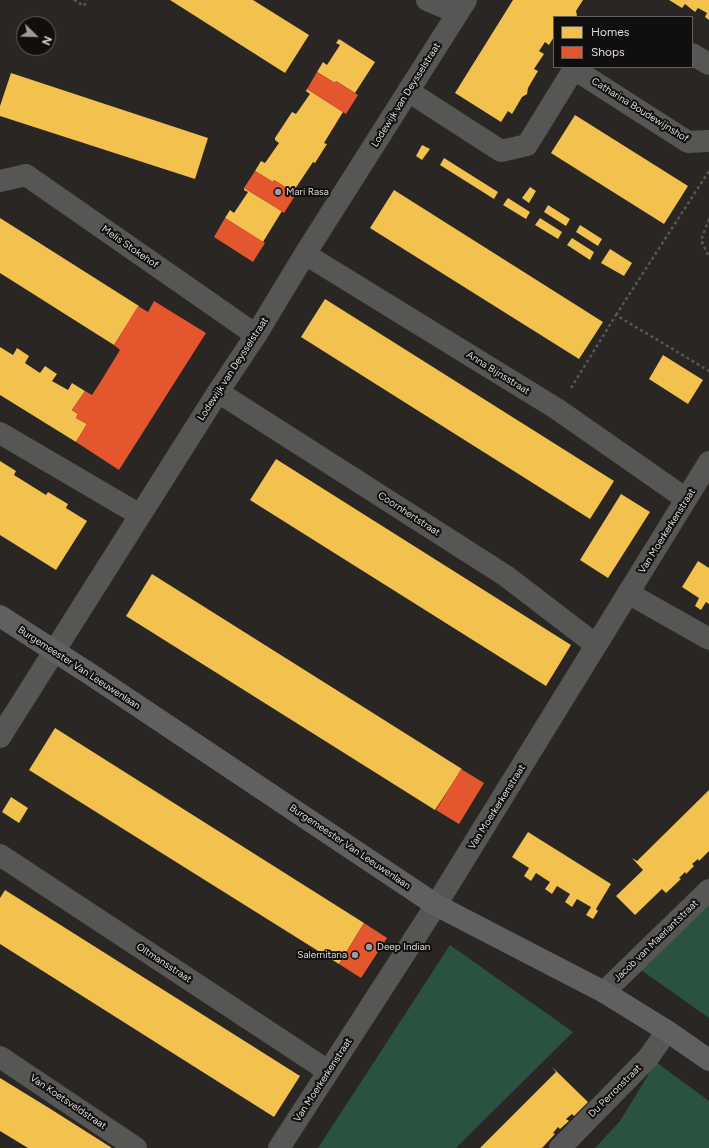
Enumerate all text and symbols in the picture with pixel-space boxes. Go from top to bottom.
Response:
north arrow [16,16,56,56]
legend [553,16,693,68]
text: Homes [591,25,629,39]
text: N [39,34,54,47]
street label: Lodewijk van Deysselstraat [369,41,443,149]
text: Shops [591,45,625,59]
street label: Catharina Boudewijnshof [589,75,691,145]
place label: Mari Rasa [286,186,329,198]
marker: Mari Rasa [273,187,283,197]
street label: Melis Stokehof [99,223,161,271]
street label: Lodewijk van Deysselstraat [195,315,271,423]
street label: Anna Bijnsstraat [464,349,532,397]
street label: Van Moerkerkenstraat [636,486,698,576]
street label: Coornhertstraat [376,489,442,539]
street label: Burgemeester Van Leeuwenlaan [15,624,143,712]
street label: Van Moerkerkenstraat [466,762,528,852]
street label: Burgemeester Van Leeuwenlaan [287,802,413,892]
street label: Jacob van Maerlantstraat [611,897,701,985]
street label: Oltmansstraat [134,941,194,985]
place label: Deep Indian [377,941,430,953]
marker: Deep Indian [364,942,374,952]
place label: Salernitana [297,949,347,961]
marker: Salernitana [350,950,360,960]
street label: Van Moerkerkenstraat [291,1036,355,1124]
street label: Du Perronstraat [586,1062,644,1120]
street label: Van Koetsveldstraat [27,1072,109,1132]

